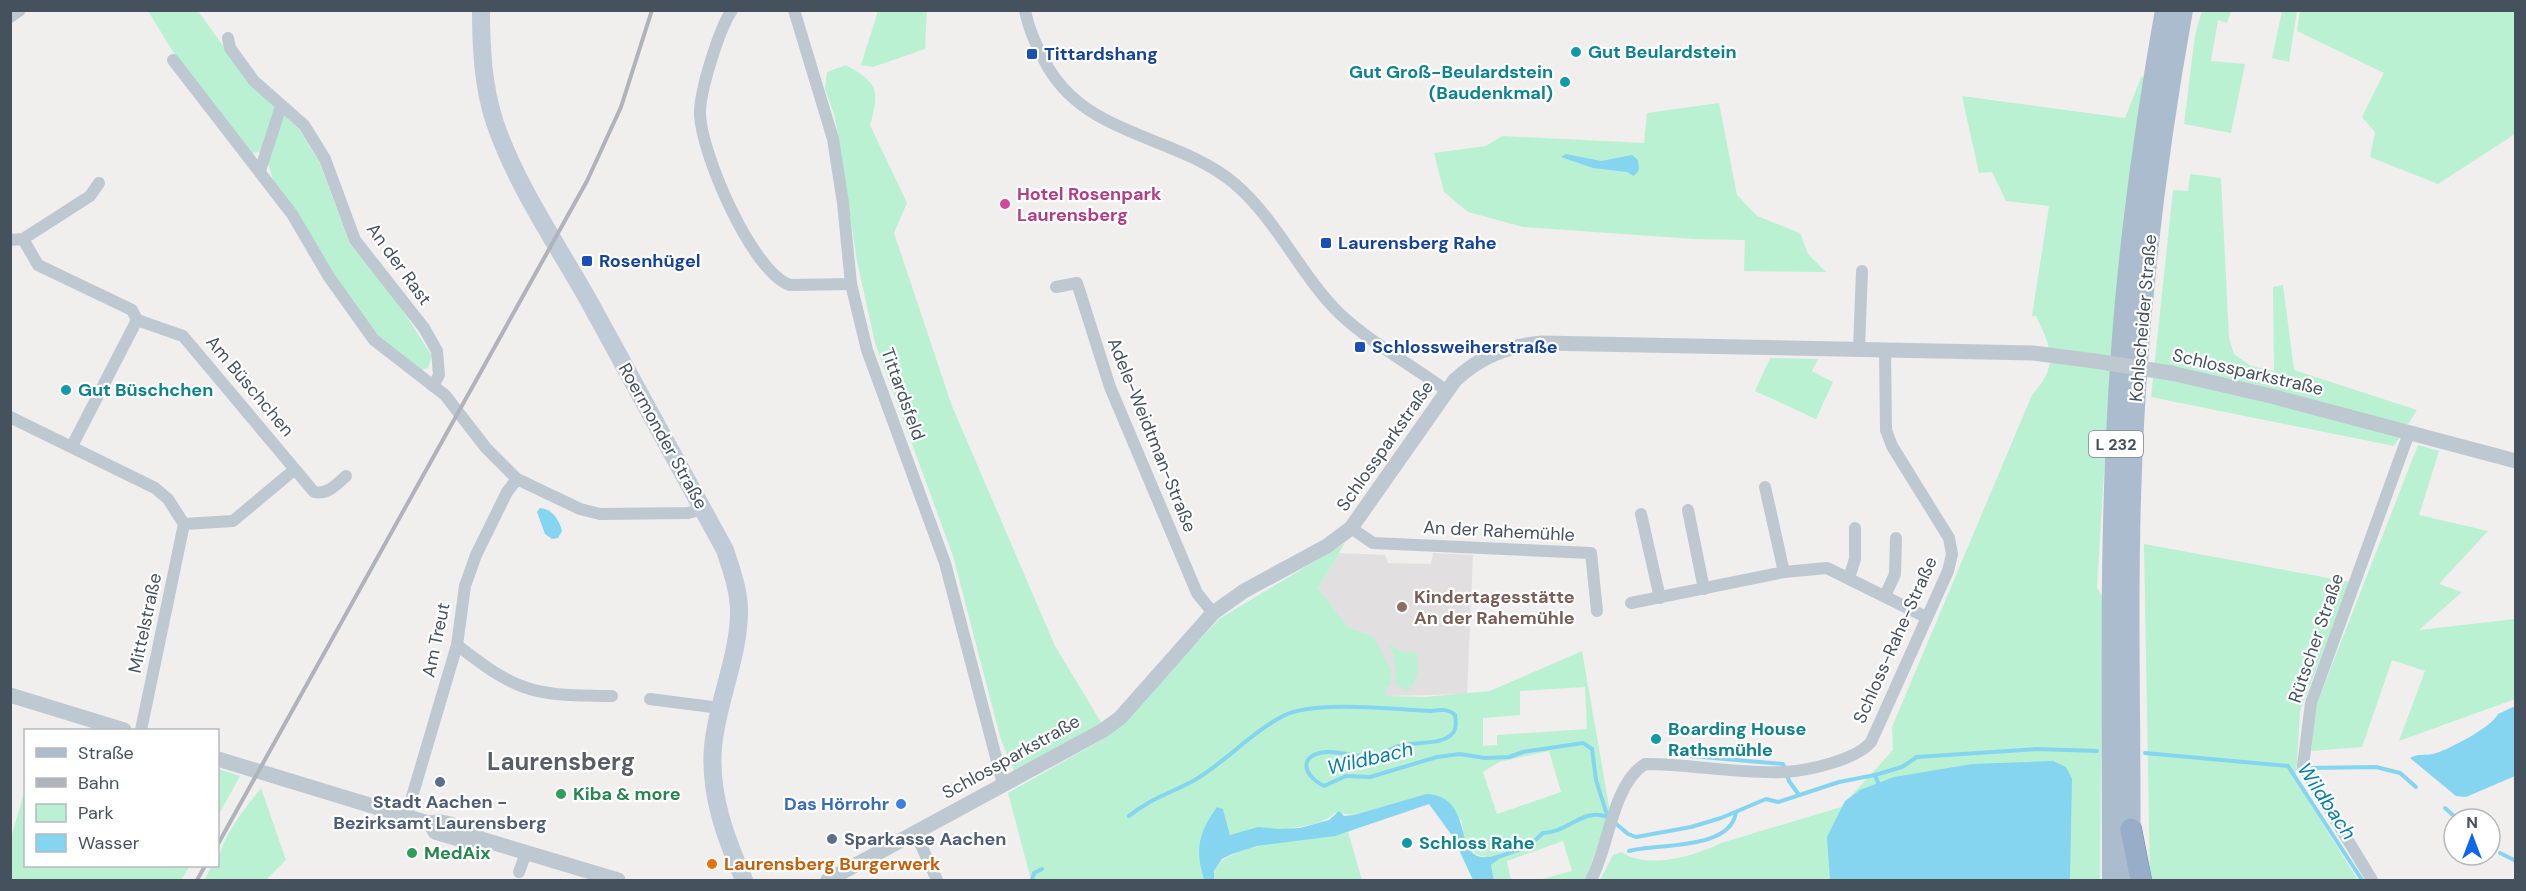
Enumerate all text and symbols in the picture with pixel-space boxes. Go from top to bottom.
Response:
place label: Gut Beulardstein [1588,40,1737,64]
place label: Tittardshang [1044,42,1158,66]
marker: Gut Beulardstein [1569,45,1583,59]
marker: Tittardshang [1025,47,1039,61]
place label: Gut Groß-Beulardstein (Baudenkmal) [1349,60,1553,105]
marker: Gut Groß-Beulardstein (Baudenkmal) [1558,75,1572,89]
place label: Hotel Rosenpark Laurensberg [1017,182,1162,227]
marker: Hotel Rosenpark Laurensberg [998,197,1012,211]
street label: An der Rast [361,218,437,310]
place label: Laurensberg Rahe [1338,231,1497,255]
street label: Kohlscheider Straße [2124,233,2162,403]
marker: Laurensberg Rahe [1319,236,1333,250]
place label: Rosenhügel [599,249,701,273]
marker: Rosenhügel [580,254,594,268]
street label: Am Büschchen [201,330,299,442]
street label: Adele-Weidtman-Straße [1102,334,1202,536]
place label: Schlossweiherstraße [1372,335,1558,359]
marker: Schlossweiherstraße [1353,340,1367,354]
street label: Schlossparkstraße [2170,343,2326,401]
street label: Tittardsfeld [875,345,931,443]
street label: Roermonder Straße [613,359,713,513]
street label: Schlossparkstraße [1331,376,1439,516]
place label: Gut Büschchen [78,378,213,402]
marker: Gut Büschchen [59,383,73,397]
road number: L 232 [2089,431,2143,457]
street label: An der Rahemühle [1423,515,1575,547]
street label: Schloss-Rahe-Straße [1847,553,1943,727]
street label: Rütscher Straße [2283,570,2349,706]
street label: Mittelstraße [123,571,167,675]
place label: Kindertagesstätte An der Rahemühle [1414,585,1575,630]
street label: Am Treut [416,600,456,680]
marker: Kindertagesstätte An der Rahemühle [1395,600,1409,614]
street label: Schlossparkstraße [938,709,1084,805]
place label: Boarding House Rathsmühle [1668,717,1807,762]
legend [24,729,219,867]
marker: Boarding House Rathsmühle [1649,732,1663,746]
water label: Wildbach [1324,735,1416,781]
text: Straße [78,741,134,765]
district label: Laurensberg [487,746,635,777]
water label: Wildbach [2292,757,2362,845]
text: Bahn [78,771,119,795]
marker: Stadt Aachen - Bezirksamt Laurensberg [433,775,447,789]
place label: Kiba & more [573,782,681,806]
marker: Kiba & more [554,787,568,801]
place label: Stadt Aachen - Bezirksamt Laurensberg [333,790,547,835]
place label: Das Hörrohr [784,792,889,816]
marker: Das Hörrohr [894,797,908,811]
text: Park [78,801,114,825]
north arrow [2442,807,2502,867]
text: N [2466,812,2478,833]
place label: Sparkasse Aachen [844,827,1006,851]
text: Wasser [78,831,140,855]
place label: Schloss Rahe [1419,831,1535,855]
marker: Sparkasse Aachen [825,832,839,846]
marker: Schloss Rahe [1400,836,1414,850]
place label: MedAix [424,841,491,865]
marker: MedAix [405,846,419,860]
place label: Laurensberg Burgerwerk [724,852,941,876]
marker: Laurensberg Burgerwerk [705,857,719,871]

